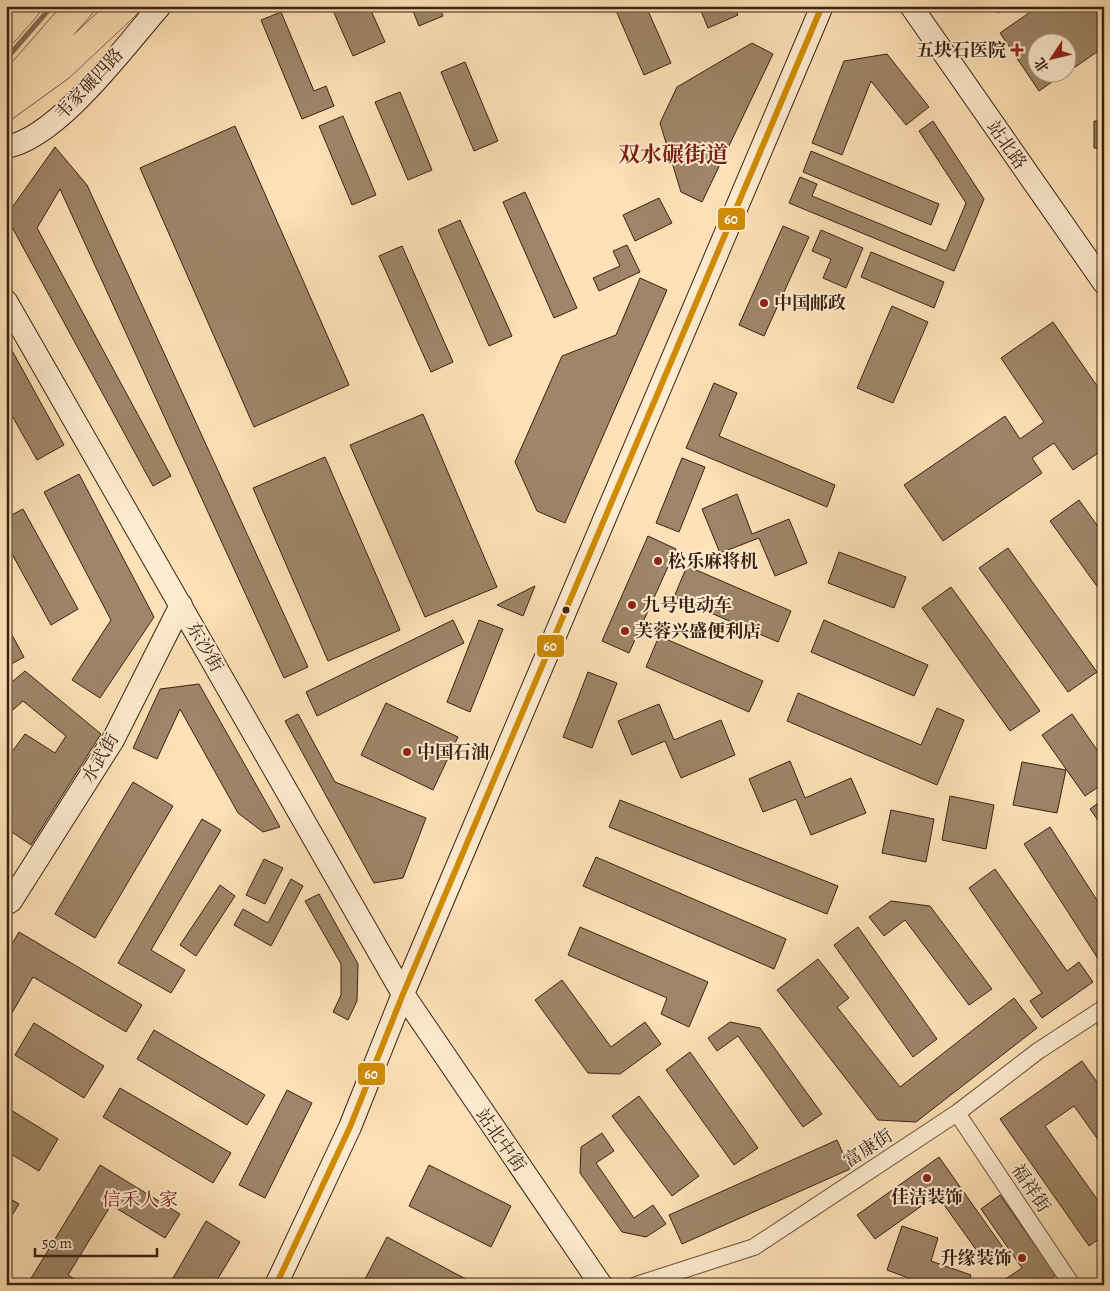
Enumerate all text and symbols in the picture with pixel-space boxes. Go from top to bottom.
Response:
north arrow [1028,32,1078,82]
place label: 五块石医院 [916,38,1006,62]
street label: 韦家碾四路 [50,43,128,125]
marker: 五块石医院 [1010,43,1024,57]
text: 北 [1030,54,1054,76]
street label: 站北路 [982,116,1032,174]
district label: 双水碾街道 [618,140,728,170]
line badge: 60 [717,207,746,231]
text: 60 [724,210,738,229]
place label: 中国邮政 [774,291,846,315]
marker: 中国邮政 [758,297,770,309]
place label: 松乐麻将机 [668,549,758,573]
marker: 松乐麻将机 [652,555,664,567]
place label: 九号电动车 [642,593,732,617]
marker: 九号电动车 [626,599,638,611]
unlabelled marker [561,605,571,615]
street label: 东沙街 [181,618,229,676]
place label: 芙蓉兴盛便利店 [635,619,761,643]
marker: 芙蓉兴盛便利店 [619,625,631,637]
line badge: 60 [536,634,565,658]
text: 60 [543,637,557,656]
street label: 水武街 [76,729,124,787]
place label: 中国石油 [417,740,489,764]
marker: 中国石油 [401,746,413,758]
line badge: 60 [357,1062,386,1086]
text: 60 [364,1065,378,1084]
street label: 站北中街 [471,1104,531,1176]
street label: 富康街 [839,1123,897,1173]
street label: 福祥街 [1006,1159,1056,1217]
marker: 佳洁装饰 [921,1172,933,1184]
place label: 佳洁装饰 [891,1185,963,1209]
district label: 信禾人家 [102,1187,178,1213]
scale bar [35,1226,158,1258]
text: 50 m [42,1233,72,1253]
place label: 升缘装饰 [940,1246,1012,1270]
marker: 升缘装饰 [1016,1252,1028,1264]

